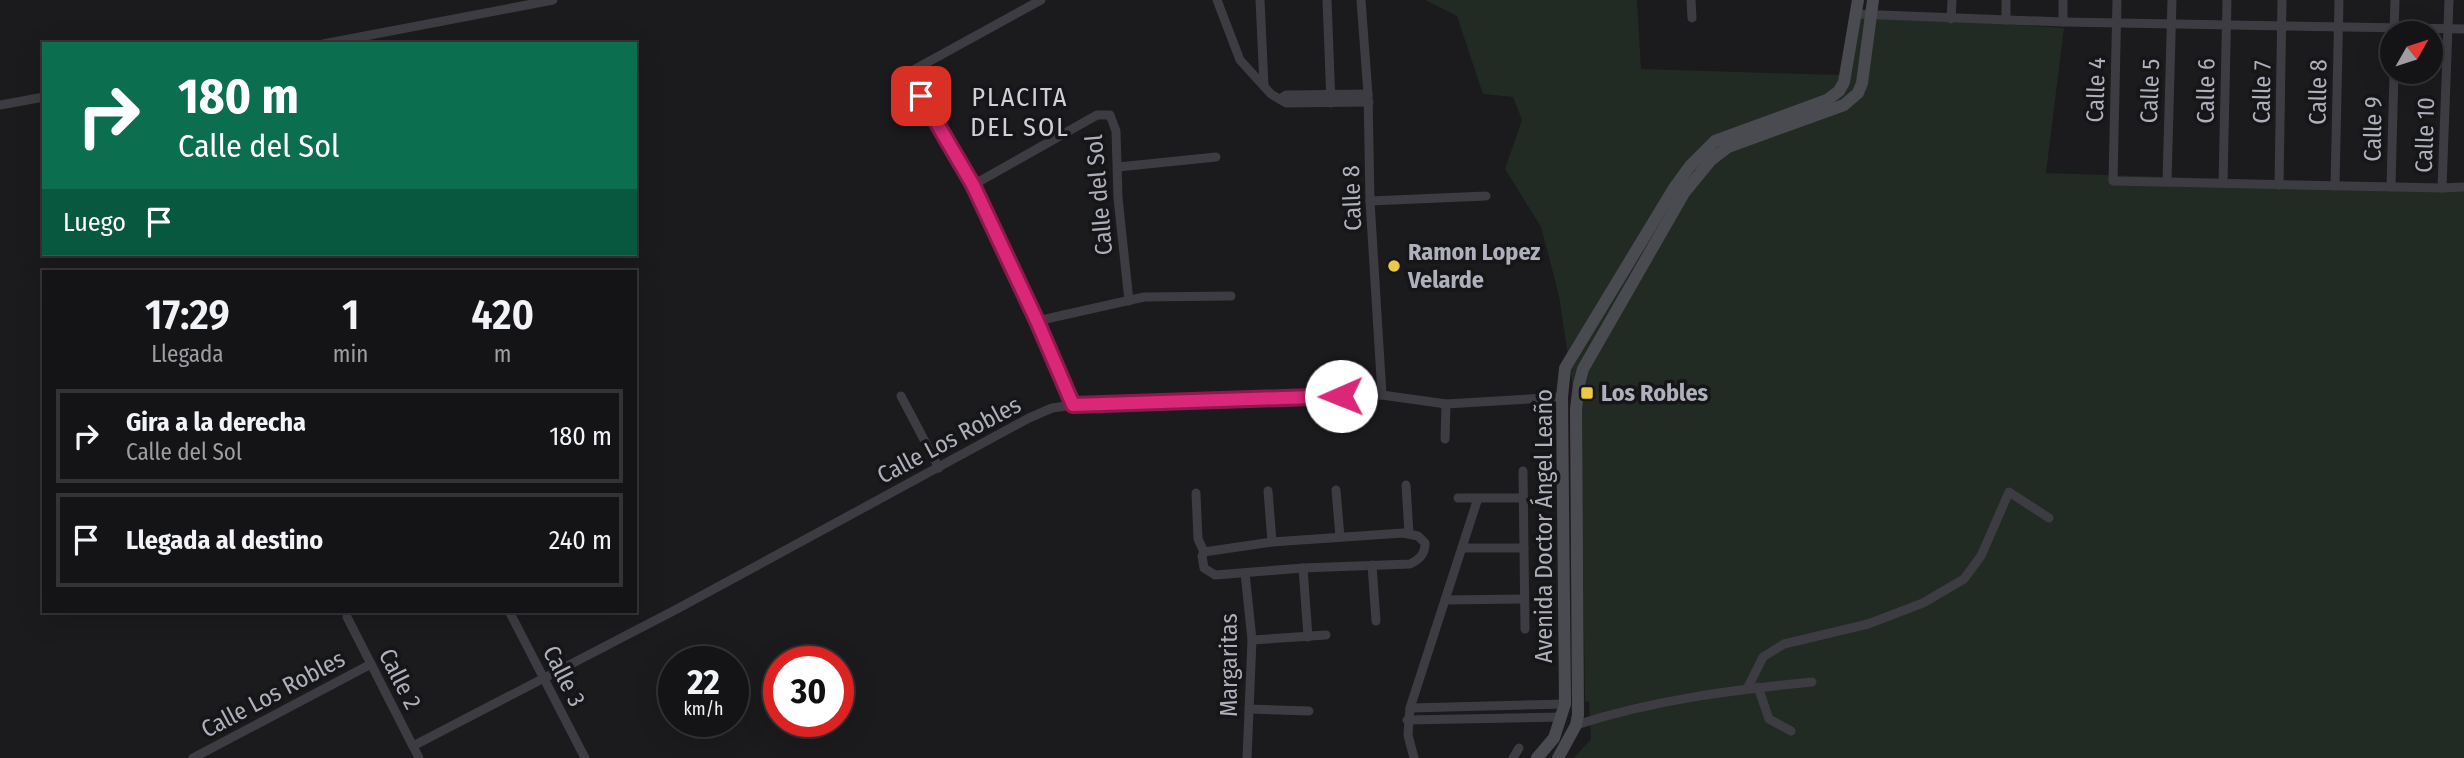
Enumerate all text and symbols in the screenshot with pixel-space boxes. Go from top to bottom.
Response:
north arrow [2380,21,2443,84]
map controls [2380,21,2443,84]
street label: Calle 4 [2081,57,2111,123]
street label: Calle 5 [2135,58,2165,124]
street label: Calle 6 [2191,58,2221,124]
street label: Calle 8 [2303,59,2333,125]
street label: Calle 7 [2247,60,2277,124]
pin [891,66,951,126]
text: 180 m [178,67,299,126]
icon: right [63,70,154,161]
icon: arrive [902,77,940,115]
district label: PLACITA DEL SOL [970,82,1070,143]
street label: Calle 9 [2358,96,2388,162]
street label: Calle 10 [2410,97,2440,173]
text: Calle del Sol [178,127,339,165]
street label: Calle del Sol [1080,133,1118,257]
street label: Calle 8 [1337,165,1367,231]
icon: arrive [140,203,178,241]
text: Luego [63,207,126,238]
place label: Ramon Lopez Velarde [1407,238,1540,294]
marker: Ramon Lopez Velarde [1386,258,1402,274]
text: 17:29 [145,290,230,340]
text: 1 [342,290,359,340]
text: 420 [471,290,534,340]
text: Llegada [151,340,224,368]
text: min [333,340,368,368]
text: m [494,340,512,368]
position arrow [1304,359,1378,433]
place label: Los Robles [1601,379,1709,407]
marker: Los Robles [1579,385,1595,401]
street label: Avenida Doctor Ángel Leaño [1529,389,1558,663]
street label: Calle Los Robles [872,390,1026,490]
text: Gira a la derecha [126,407,306,438]
icon: right [67,417,105,455]
text: 180 m [549,421,612,452]
text: Calle del Sol [126,438,242,466]
icon: arrive [67,521,105,559]
text: Llegada al destino [126,525,323,556]
text: 240 m [549,525,612,556]
street label: Margaritas [1215,613,1243,717]
street label: Calle 3 [537,641,591,711]
street label: Calle Los Robles [196,644,350,744]
street label: Calle 2 [373,644,427,714]
speed limit sign: 30 [763,646,854,737]
text: 22 [687,661,720,703]
text: km/h [683,698,724,720]

